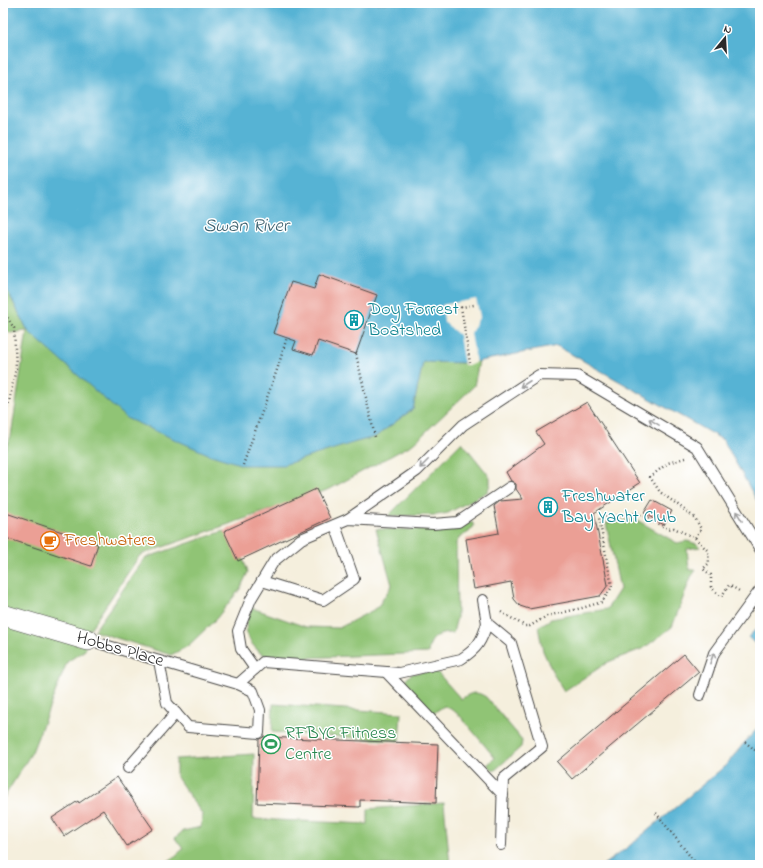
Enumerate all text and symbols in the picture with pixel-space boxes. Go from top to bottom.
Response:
north arrow [705,18,745,58]
text: N [722,21,734,38]
water label: Swan River [203,213,291,240]
place label: Doy Forrest Boatshed [367,297,459,344]
building icon: Doy Forrest Boatshed [343,309,365,331]
one-way arrow [520,380,531,388]
one-way arrow [648,418,660,426]
one-way arrow [419,459,429,469]
place label: Freshwater Bay Yacht Club [561,484,677,531]
building icon: Freshwater Bay Yacht Club [537,496,559,518]
one-way arrow [735,510,743,522]
place label: Freshwaters [63,528,156,554]
cafe icon: Freshwaters [39,530,61,552]
street label: Hobbs Place [73,625,168,675]
one-way arrow [709,653,717,665]
place label: RFBYC Fitness Centre [285,721,396,768]
sports icon: RFBYC Fitness Centre [260,733,282,755]

